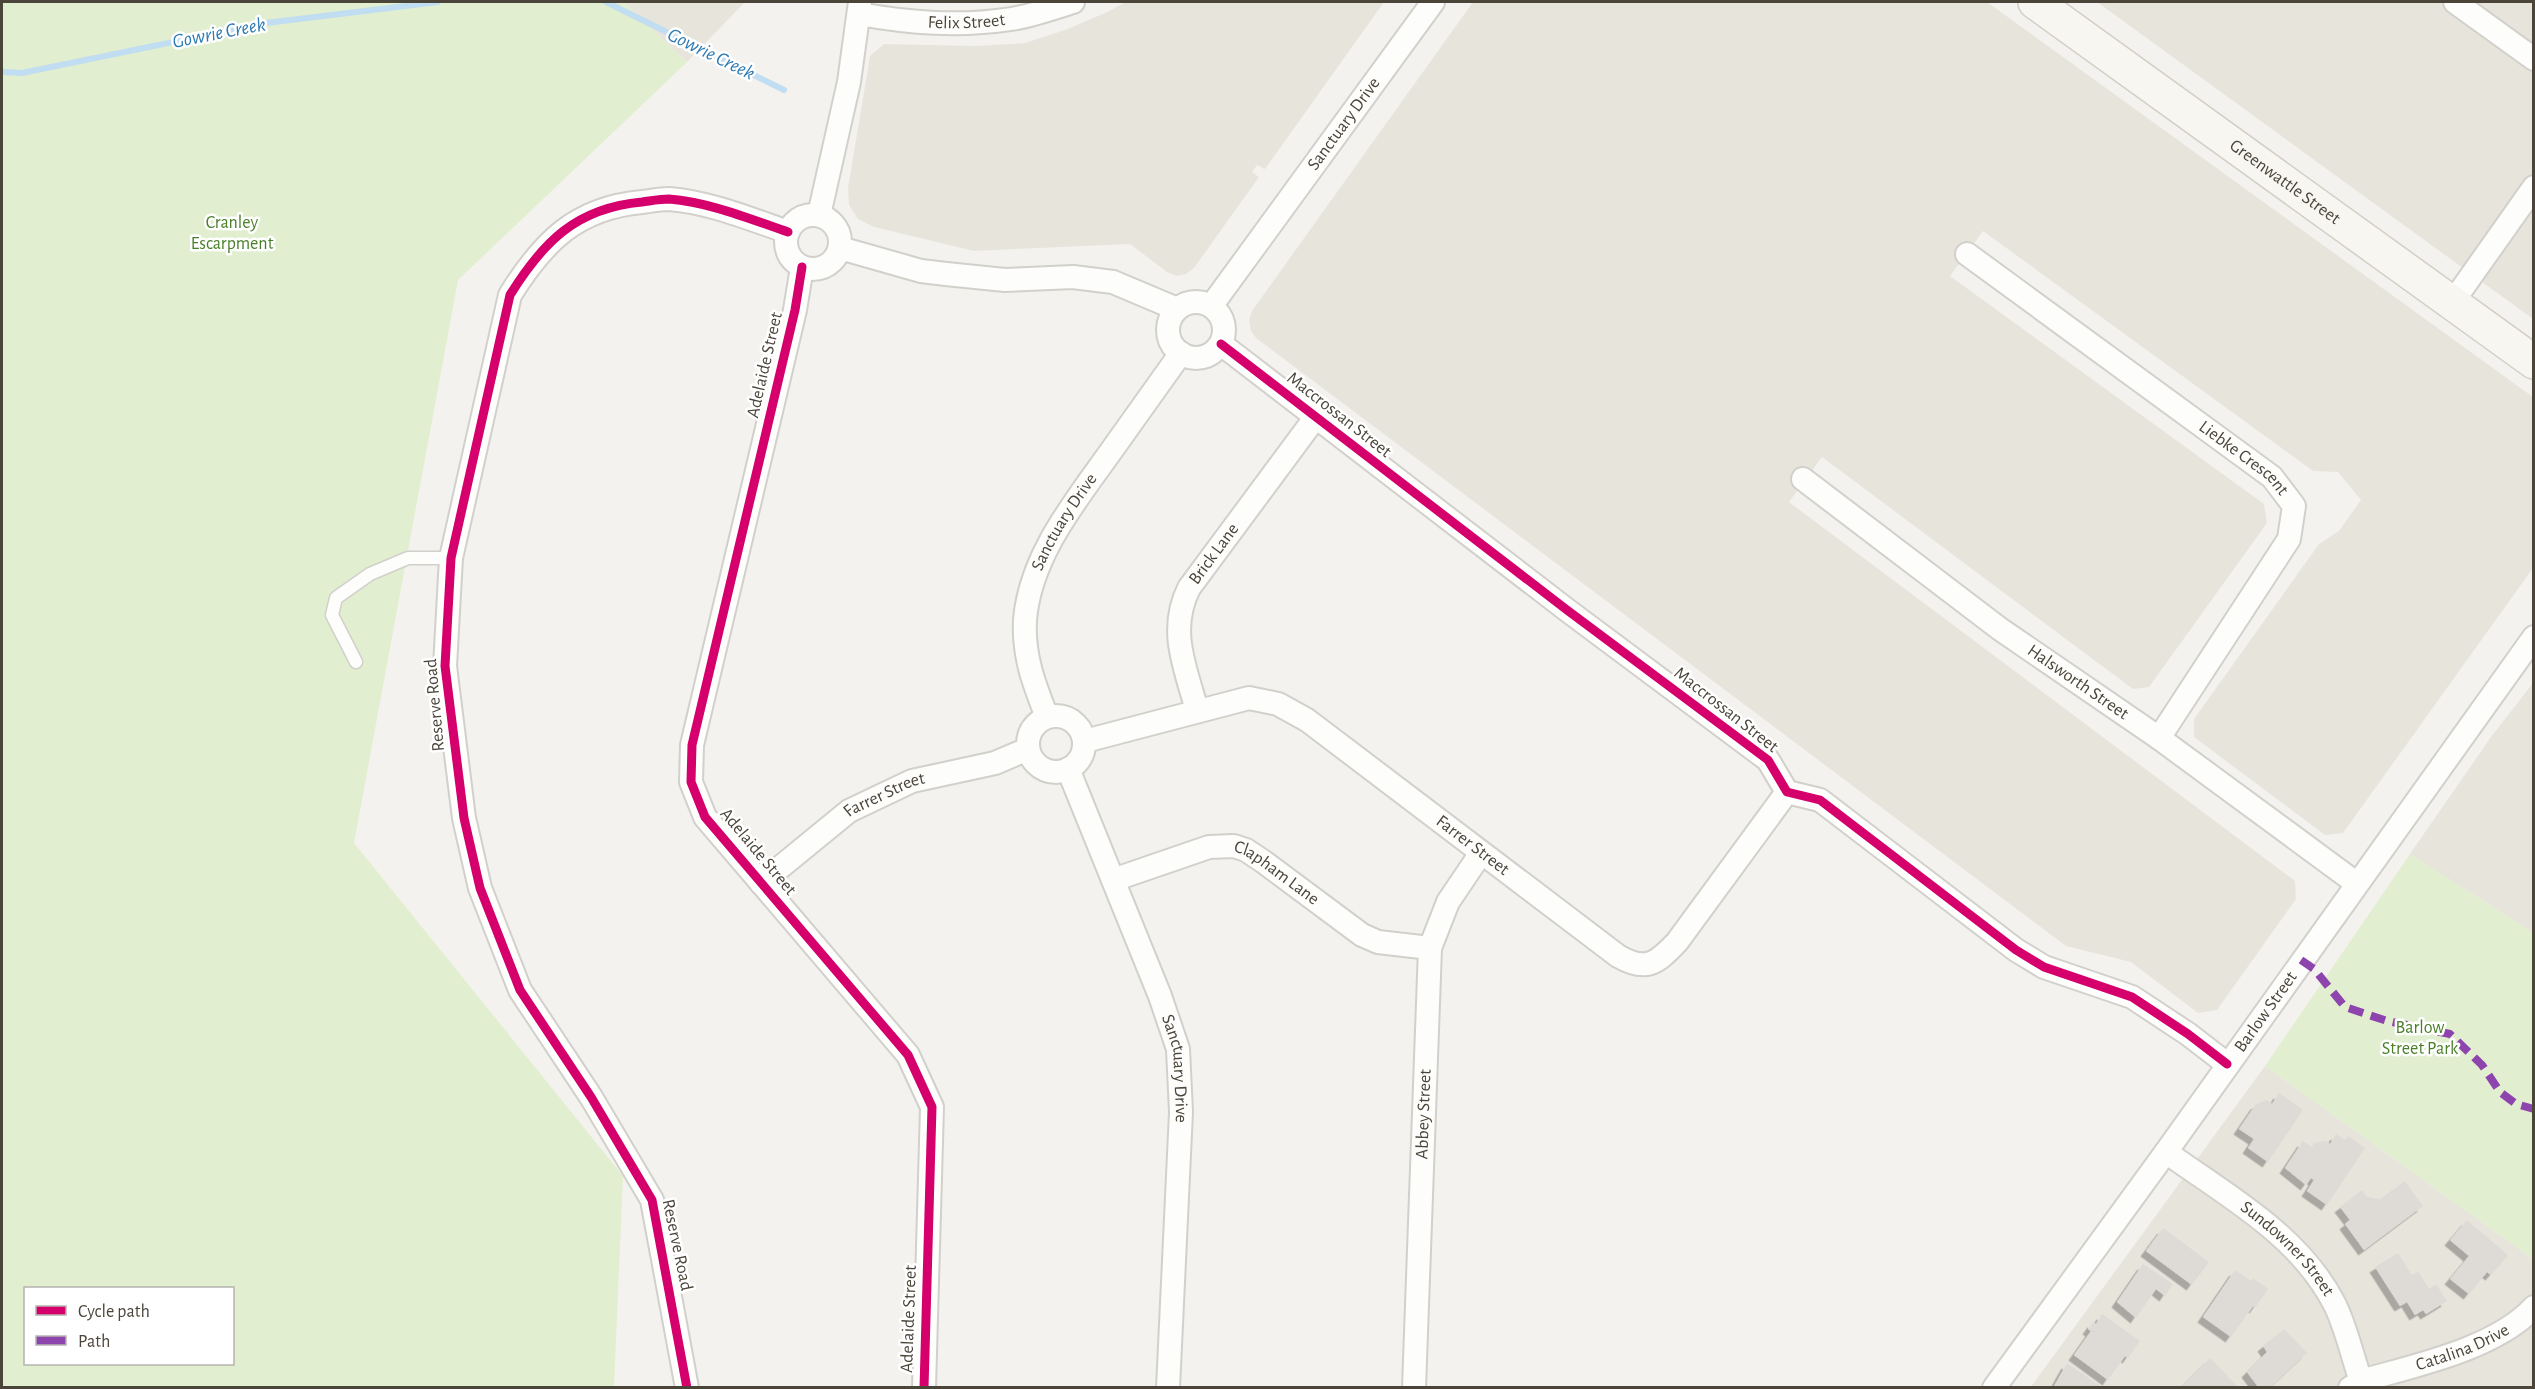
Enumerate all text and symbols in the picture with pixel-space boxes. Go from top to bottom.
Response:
street label: Felix Street [927,11,1006,32]
water label: Gowrie Creek [171,14,267,52]
water label: Gowrie Creek [664,24,758,84]
street label: Sanctuary Drive [1304,74,1384,174]
street label: Greenwattle Street [2226,136,2344,228]
park label: Cranley Escarpment [191,214,274,253]
street label: Adelaide Street [744,310,786,420]
street label: Maccrossan Street [1284,369,1395,461]
street label: Liebke Crescent [2195,418,2292,499]
street label: Sanctuary Drive [1029,470,1101,573]
street label: Brick Lane [1186,520,1243,588]
street label: Halsworth Street [2024,641,2132,723]
street label: Reserve Road [422,658,448,752]
street label: Maccrossan Street [1671,664,1782,756]
street label: Farrer Street [840,769,927,821]
street label: Adelaide Street [716,805,800,899]
street label: Farrer Street [1433,812,1513,879]
street label: Clapham Lane [1232,838,1322,909]
street label: Barlow Street [2231,968,2301,1056]
street label: Sanctuary Drive [1158,1012,1190,1123]
park label: Barlow Street Park [2382,1019,2459,1058]
street label: Abbey Street [1413,1068,1435,1160]
street label: Reserve Road [659,1198,695,1292]
street label: Sundowner Street [2237,1198,2337,1300]
street label: Adelaide Street [898,1265,920,1373]
legend [24,1287,234,1365]
text: Cycle path [78,1303,150,1321]
street label: Catalina Drive [2414,1321,2512,1374]
text: Path [78,1333,110,1351]

